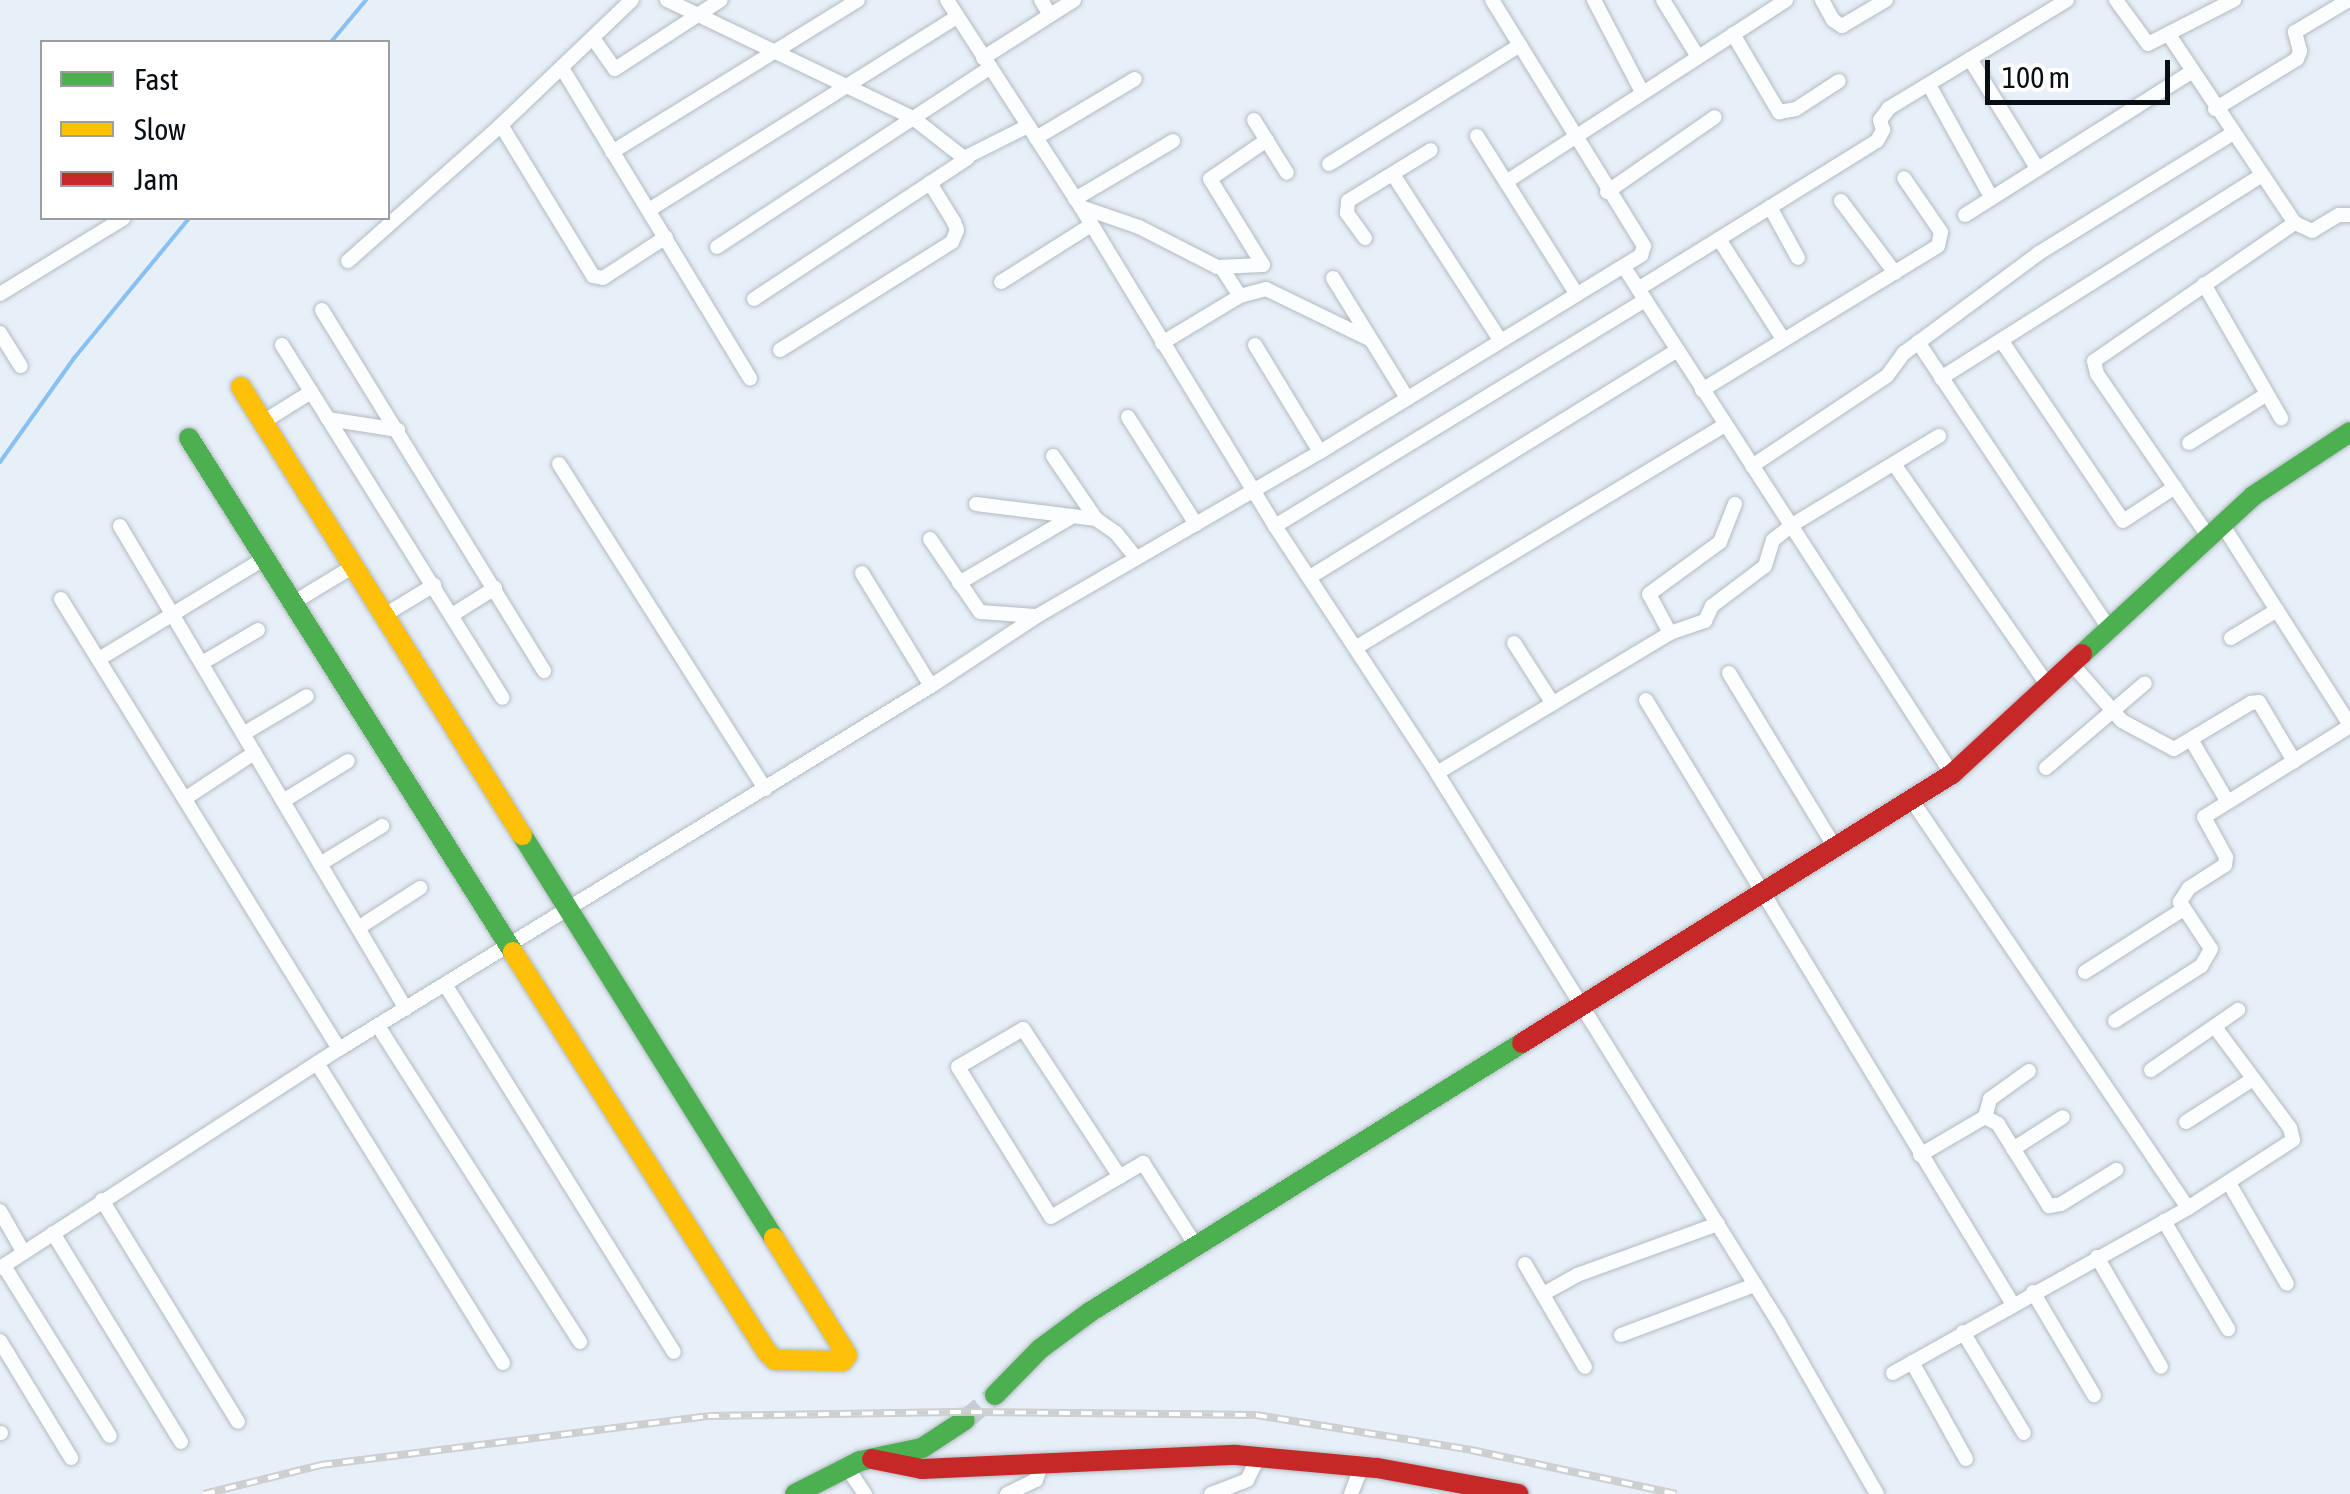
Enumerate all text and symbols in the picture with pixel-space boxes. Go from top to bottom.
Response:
legend [40,40,390,220]
scale bar [1990,40,2175,102]
text: 100 m [2002,60,2070,94]
text: Fast [134,62,179,96]
text: Slow [134,112,186,146]
text: Jam [134,162,179,196]

